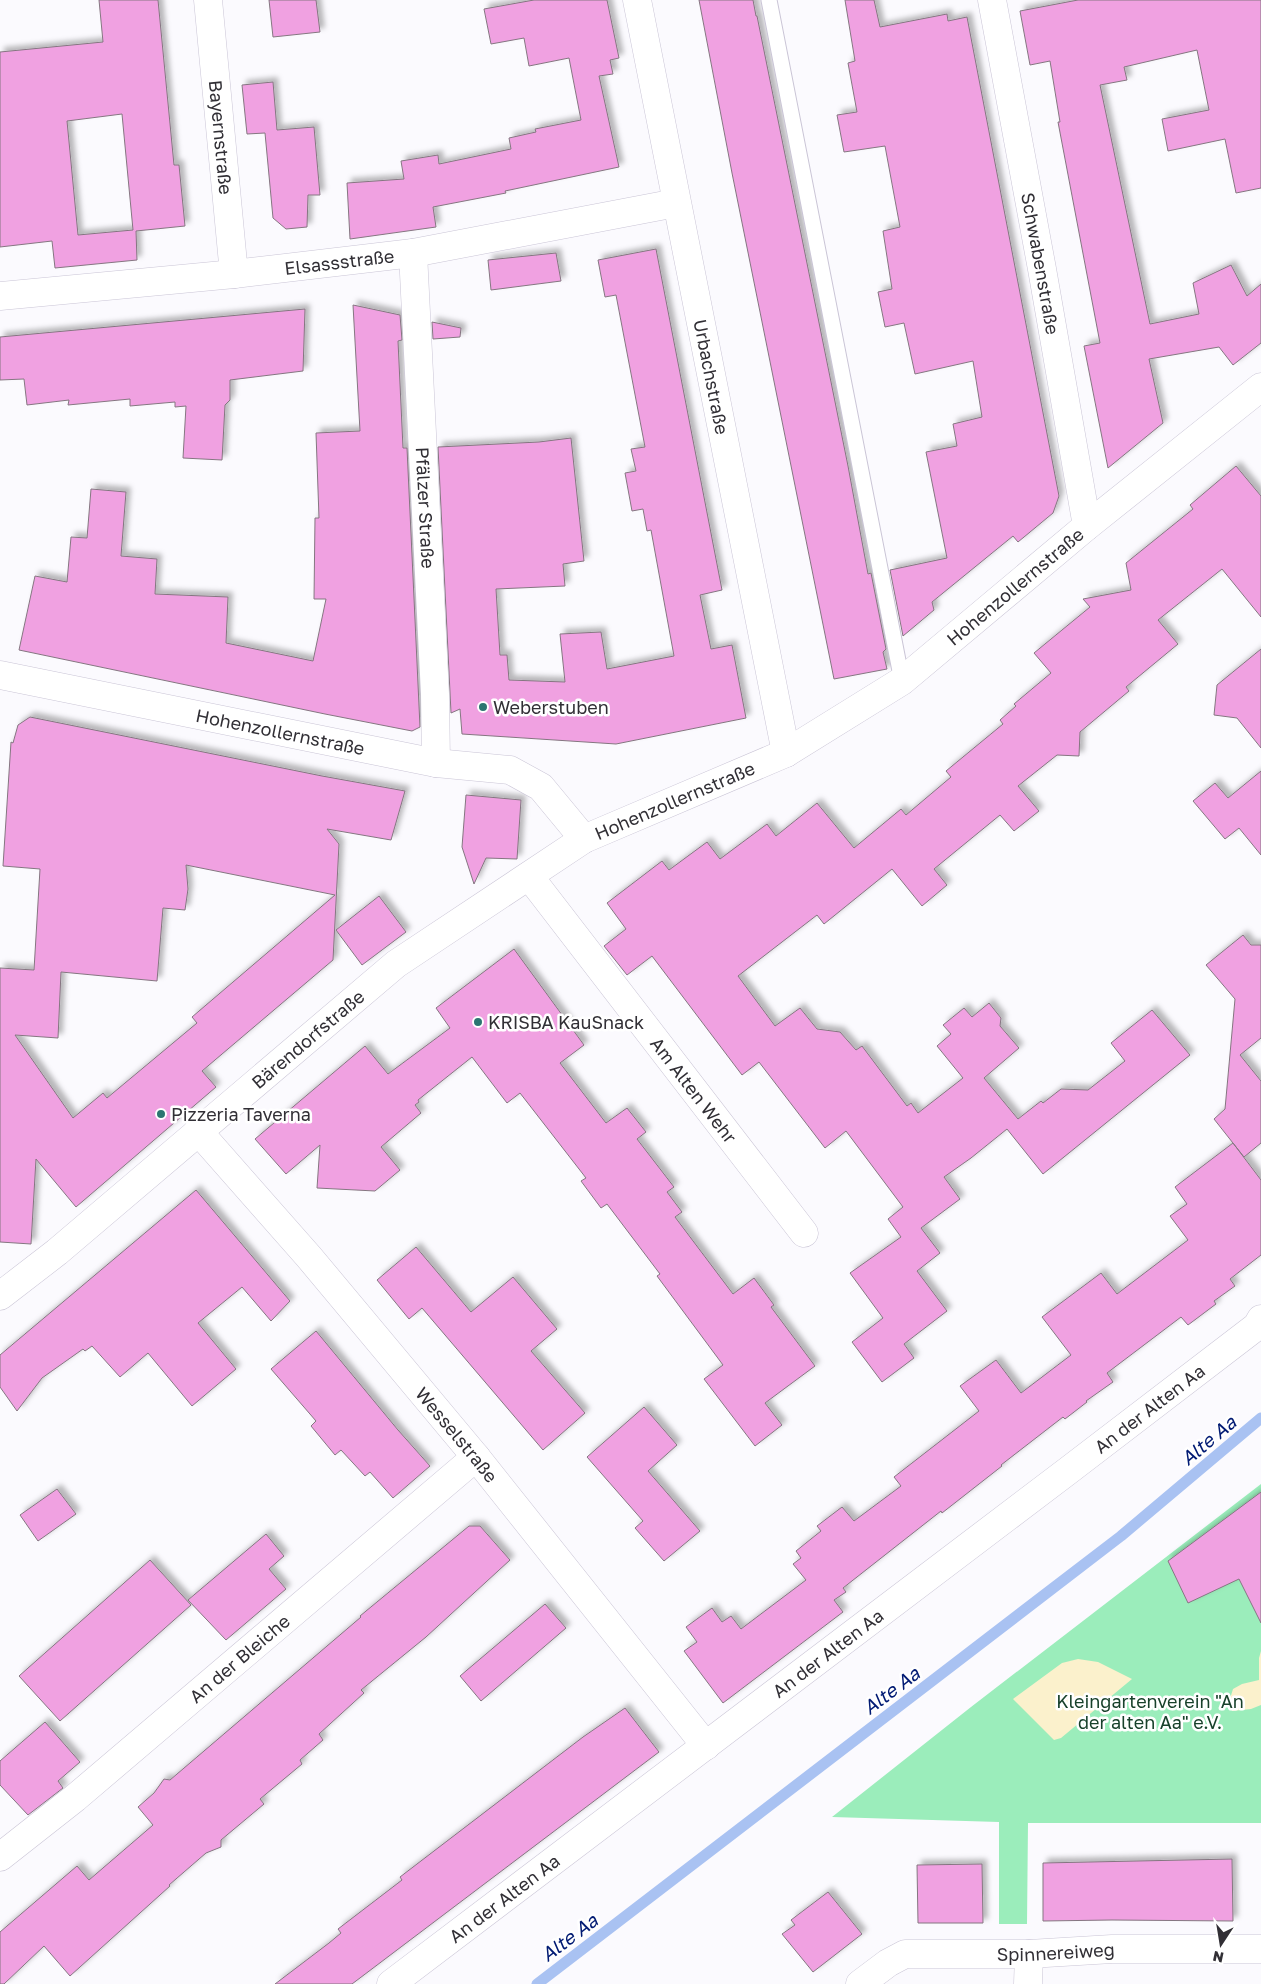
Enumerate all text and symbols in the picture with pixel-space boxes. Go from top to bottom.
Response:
street label: Bayernstraße [205,79,237,196]
street label: Schwabenstraße [1017,191,1064,336]
street label: Elsassstraße [283,244,395,279]
street label: Urbachstraße [689,317,734,436]
street label: Pfälzer Straße [412,446,440,569]
street label: Hohenzollernstraße [942,523,1088,650]
place label: Weberstuben [493,696,609,718]
marker: Weberstuben [477,701,489,713]
street label: Hohenzollernstraße [194,704,367,759]
street label: Hohenzollernstraße [591,757,758,844]
street label: Bärendorfstraße [247,985,369,1093]
place label: KRISBA KauSnack [488,1011,644,1033]
marker: KRISBA KauSnack [472,1016,484,1028]
street label: Am Alten Wehr [646,1032,742,1147]
place label: Pizzeria Taverna [171,1103,311,1125]
marker: Pizzeria Taverna [155,1108,167,1120]
street label: An der Alten Aa [1090,1359,1209,1458]
street label: Wesselstraße [411,1382,503,1487]
water label: Alte Aa [1176,1410,1241,1470]
street label: An der Alten Aa [768,1604,887,1702]
street label: An der Bleiche [184,1609,294,1707]
water label: Alte Aa [858,1661,925,1719]
park label: Kleingartenverein "An der alten Aa" e.V. [1056,1690,1244,1733]
street label: An der Alten Aa [444,1849,564,1947]
water label: Alte Aa [536,1908,603,1966]
north arrow [1196,1919,1246,1969]
street label: Spinnereiweg [997,1938,1115,1965]
text: N [1211,1948,1225,1967]

